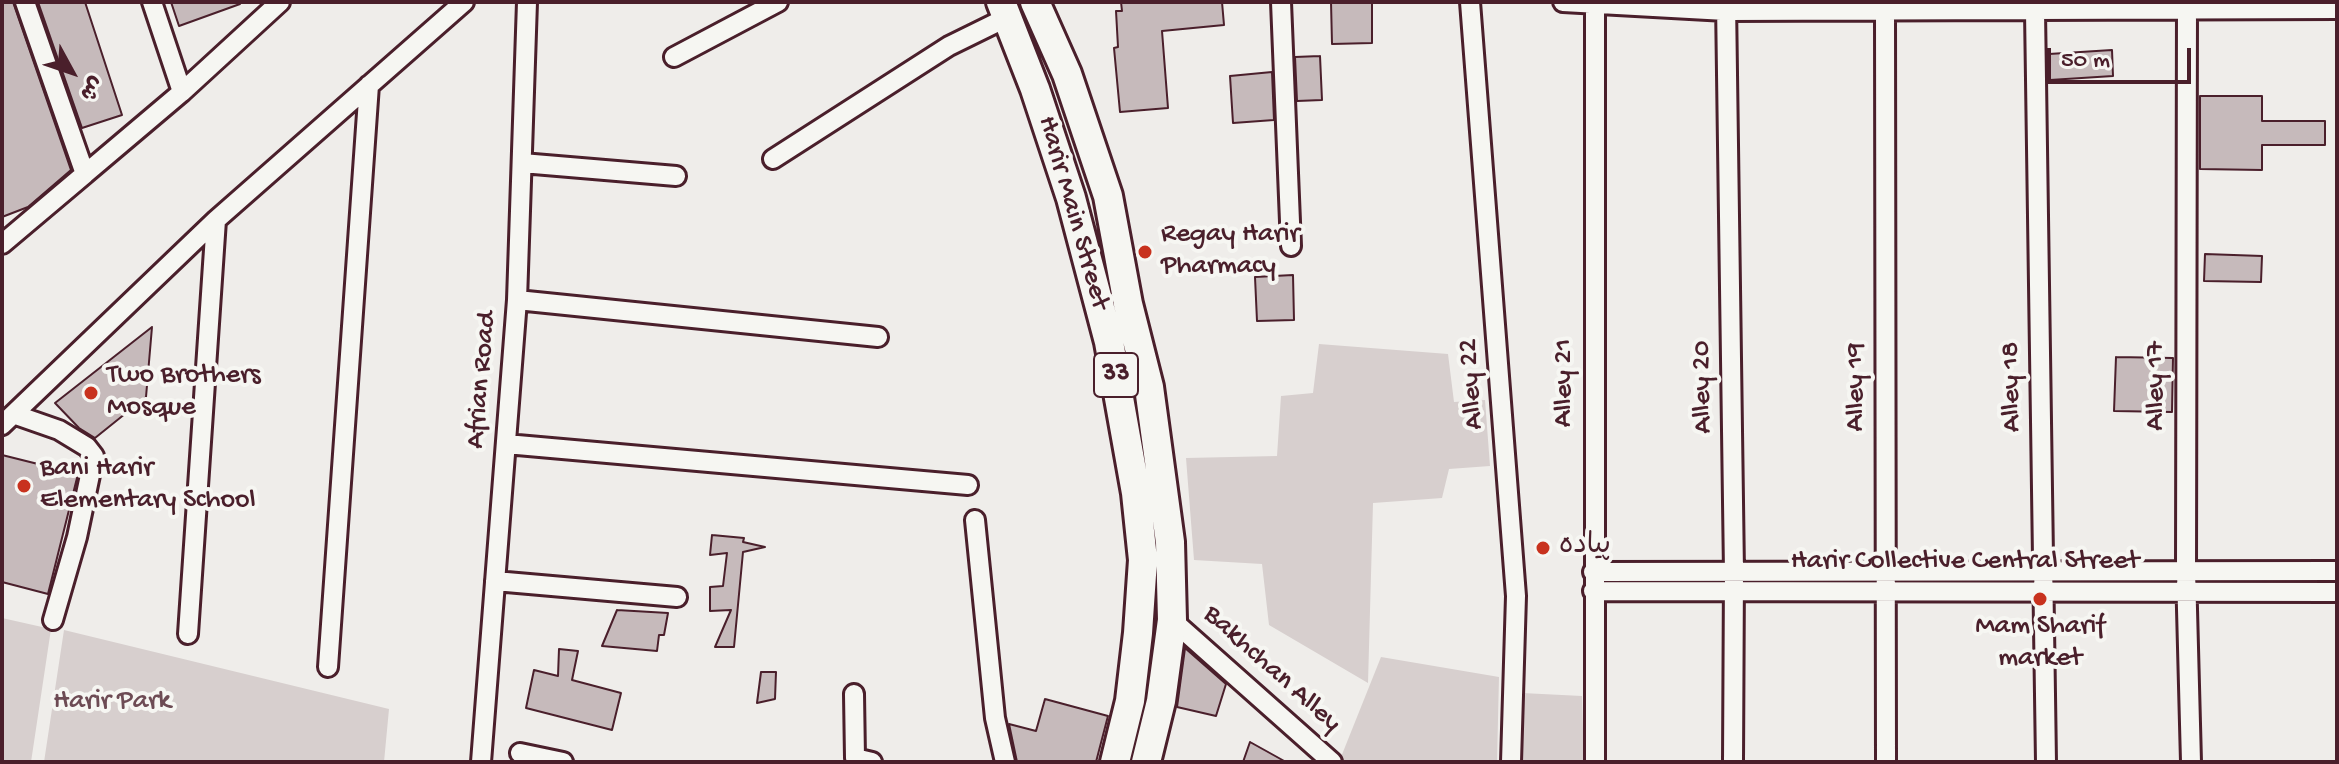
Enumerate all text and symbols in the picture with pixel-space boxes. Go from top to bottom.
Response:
north arrow [32,32,112,112]
scale bar [2051,32,2195,82]
text: 50 m [2061,47,2110,76]
text: ش [73,70,108,105]
street label: Harir Main Street [1028,112,1116,314]
place label: Regay Harir Pharmacy [1161,219,1299,285]
marker: Regay Harir Pharmacy [1136,243,1154,261]
street label: Afrian Road [460,310,506,450]
street label: Alley 22 [1453,337,1493,431]
street label: Alley 21 [1549,339,1583,427]
street label: Alley 20 [1686,340,1722,434]
street label: Alley 17 [2141,341,2175,431]
street label: Alley 19 [1841,342,1875,432]
street label: Alley 18 [1995,342,2031,432]
road number: 33 [1094,353,1138,397]
place label: Two Brothers Mosque [107,360,261,426]
marker: Two Brothers Mosque [82,384,100,402]
place label: Bani Harir Elementary School [40,453,256,519]
marker: Bani Harir Elementary School [15,477,33,495]
place label: پیادە [1559,531,1611,565]
marker: پیادە [1534,539,1552,557]
street label: Harir Collective Central Street [1791,546,2139,580]
marker: Mam Sharif market [2031,590,2049,608]
street label: Bakhchan Alley [1195,599,1347,741]
place label: Mam Sharif market [1975,611,2105,677]
park label: Harir Park [53,686,171,720]

